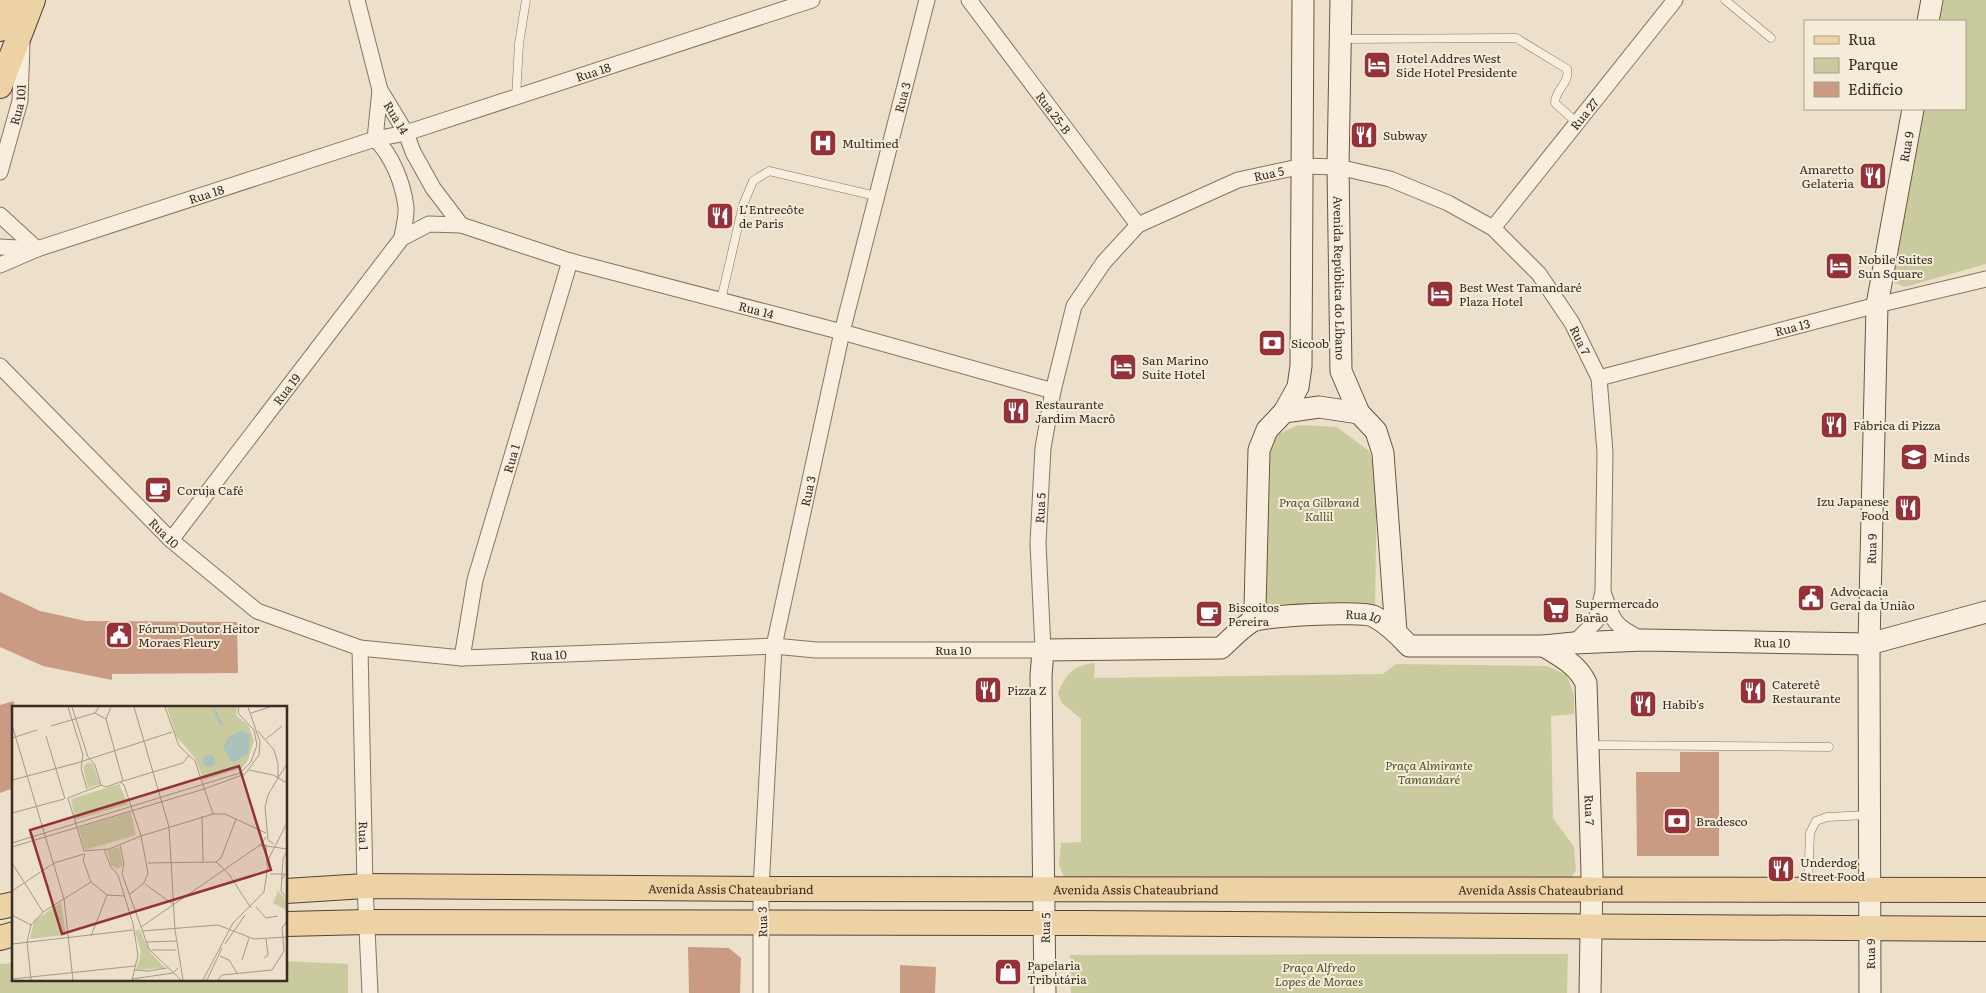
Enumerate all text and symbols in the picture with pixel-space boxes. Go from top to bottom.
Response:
legend [1804,20,1966,110]
text: Rua [1848,27,1877,50]
place label: Hotel Addres West Side Hotel Presidente [1396,49,1517,81]
hotel icon: Hotel Addres West Side Hotel Presidente [1362,50,1392,80]
text: Parque [1848,52,1898,75]
street label: Rua 18 [573,57,613,86]
text: Edifício [1848,77,1903,100]
street label: Rua 3 [890,80,915,115]
street label: Rua 101 [5,84,30,127]
street label: Rua 25-B [1032,88,1076,138]
street label: Rua 27 [1566,94,1603,134]
street label: Rua 14 [380,98,414,138]
restaurant icon: Subway [1349,120,1379,150]
place label: Subway [1383,126,1428,144]
hospital icon: Multimed [808,128,838,158]
street label: Rua 9 [1894,130,1918,164]
place label: Multimed [842,134,900,152]
place label: Amaretto Gelateria [1799,160,1855,192]
street label: Rua 5 [1252,161,1286,185]
restaurant icon: Amaretto Gelateria [1858,161,1888,191]
street label: Rua 18 [186,180,227,208]
street label: Avenida República do Líbano [1329,195,1350,360]
place label: L’Entrecôte de Paris [739,200,804,232]
restaurant icon: L’Entrecôte de Paris [705,201,735,231]
place label: Nobile Suites Sun Square [1858,250,1933,282]
hotel icon: Nobile Suites Sun Square [1824,251,1854,281]
place label: Best West Tamandaré Plaza Hotel [1459,278,1582,310]
hotel icon: Best West Tamandaré Plaza Hotel [1425,279,1455,309]
street label: Rua 14 [737,296,776,323]
street label: Rua 13 [1773,314,1812,340]
street label: Rua 7 [1566,322,1595,358]
bank icon: Sicoob [1257,328,1287,358]
place label: Sicoob [1291,334,1329,352]
place label: San Marino Suite Hotel [1142,351,1208,383]
hotel icon: San Marino Suite Hotel [1108,352,1138,382]
street label: Rua 19 [268,369,304,409]
place label: Restaurante Jardim Macrô [1035,395,1115,427]
restaurant icon: Restaurante Jardim Macrô [1001,396,1031,426]
restaurant icon: Fábrica di Pizza [1819,410,1849,440]
place label: Fábrica di Pizza [1853,416,1941,434]
street label: Rua 1 [498,442,524,475]
school or university icon: Minds [1899,442,1929,472]
place label: Minds [1933,448,1970,466]
street label: Rua 3 [795,474,820,508]
cafe icon: Coruja Café [143,475,173,505]
place label: Coruja Café [177,481,243,499]
street label: Rua 5 [1030,492,1050,524]
place label: Izu Japanese Food [1816,492,1890,524]
park label: Praça Gilbrand Kallil [1279,493,1359,525]
restaurant icon: Izu Japanese Food [1893,493,1923,523]
street label: Rua 10 [145,514,183,552]
street label: Rua 9 [1862,533,1881,565]
place label: Advocacia Geral da União [1830,582,1915,614]
public building icon: Advocacia Geral da União [1796,583,1826,613]
place label: Supermercado Barão [1575,594,1659,626]
supermarket icon: Supermercado Barão [1541,595,1571,625]
place label: Biscoitos Pereira [1228,598,1280,630]
cafe icon: Biscoitos Pereira [1194,599,1224,629]
street label: Rua 10 [1345,605,1385,628]
place label: Fórum Doutor Heitor Moraes Fleury [138,619,260,651]
public building icon: Fórum Doutor Heitor Moraes Fleury [104,620,134,650]
street label: Rua 10 [1754,633,1790,652]
street label: Rua 10 [935,641,971,659]
street label: Rua 10 [530,645,567,664]
restaurant icon: Pizza Z [973,675,1003,705]
place label: Cateretê Restaurante [1772,675,1841,707]
restaurant icon: Cateretê Restaurante [1738,676,1768,706]
place label: Pizza Z [1007,681,1047,699]
restaurant icon: Habib's [1628,689,1658,719]
place label: Habib's [1662,695,1705,713]
inset map [12,706,288,980]
park label: Praça Almirante Tamandaré [1385,756,1473,788]
street label: Rua 7 [1581,794,1599,826]
bank icon: Bradesco [1662,806,1692,836]
place label: Bradesco [1696,812,1748,830]
street label: Rua 1 [355,821,373,851]
place label: Underdog Street Food [1800,853,1866,885]
restaurant icon: Underdog Street Food [1766,854,1796,884]
street label: Avenida Assis Chateaubriand [648,879,814,898]
street label: Avenida Assis Chateaubriand [1053,880,1219,898]
street label: Avenida Assis Chateaubriand [1458,881,1624,899]
street label: Rua 3 [753,906,771,938]
street label: Rua 5 [1036,912,1054,944]
street label: Rua 9 [1861,939,1879,969]
place label: Papelaria Tributária [1027,956,1087,988]
shop icon: Papelaria Tributária [993,957,1023,987]
park label: Praça Alfredo Lopes de Moraes [1275,958,1363,990]

